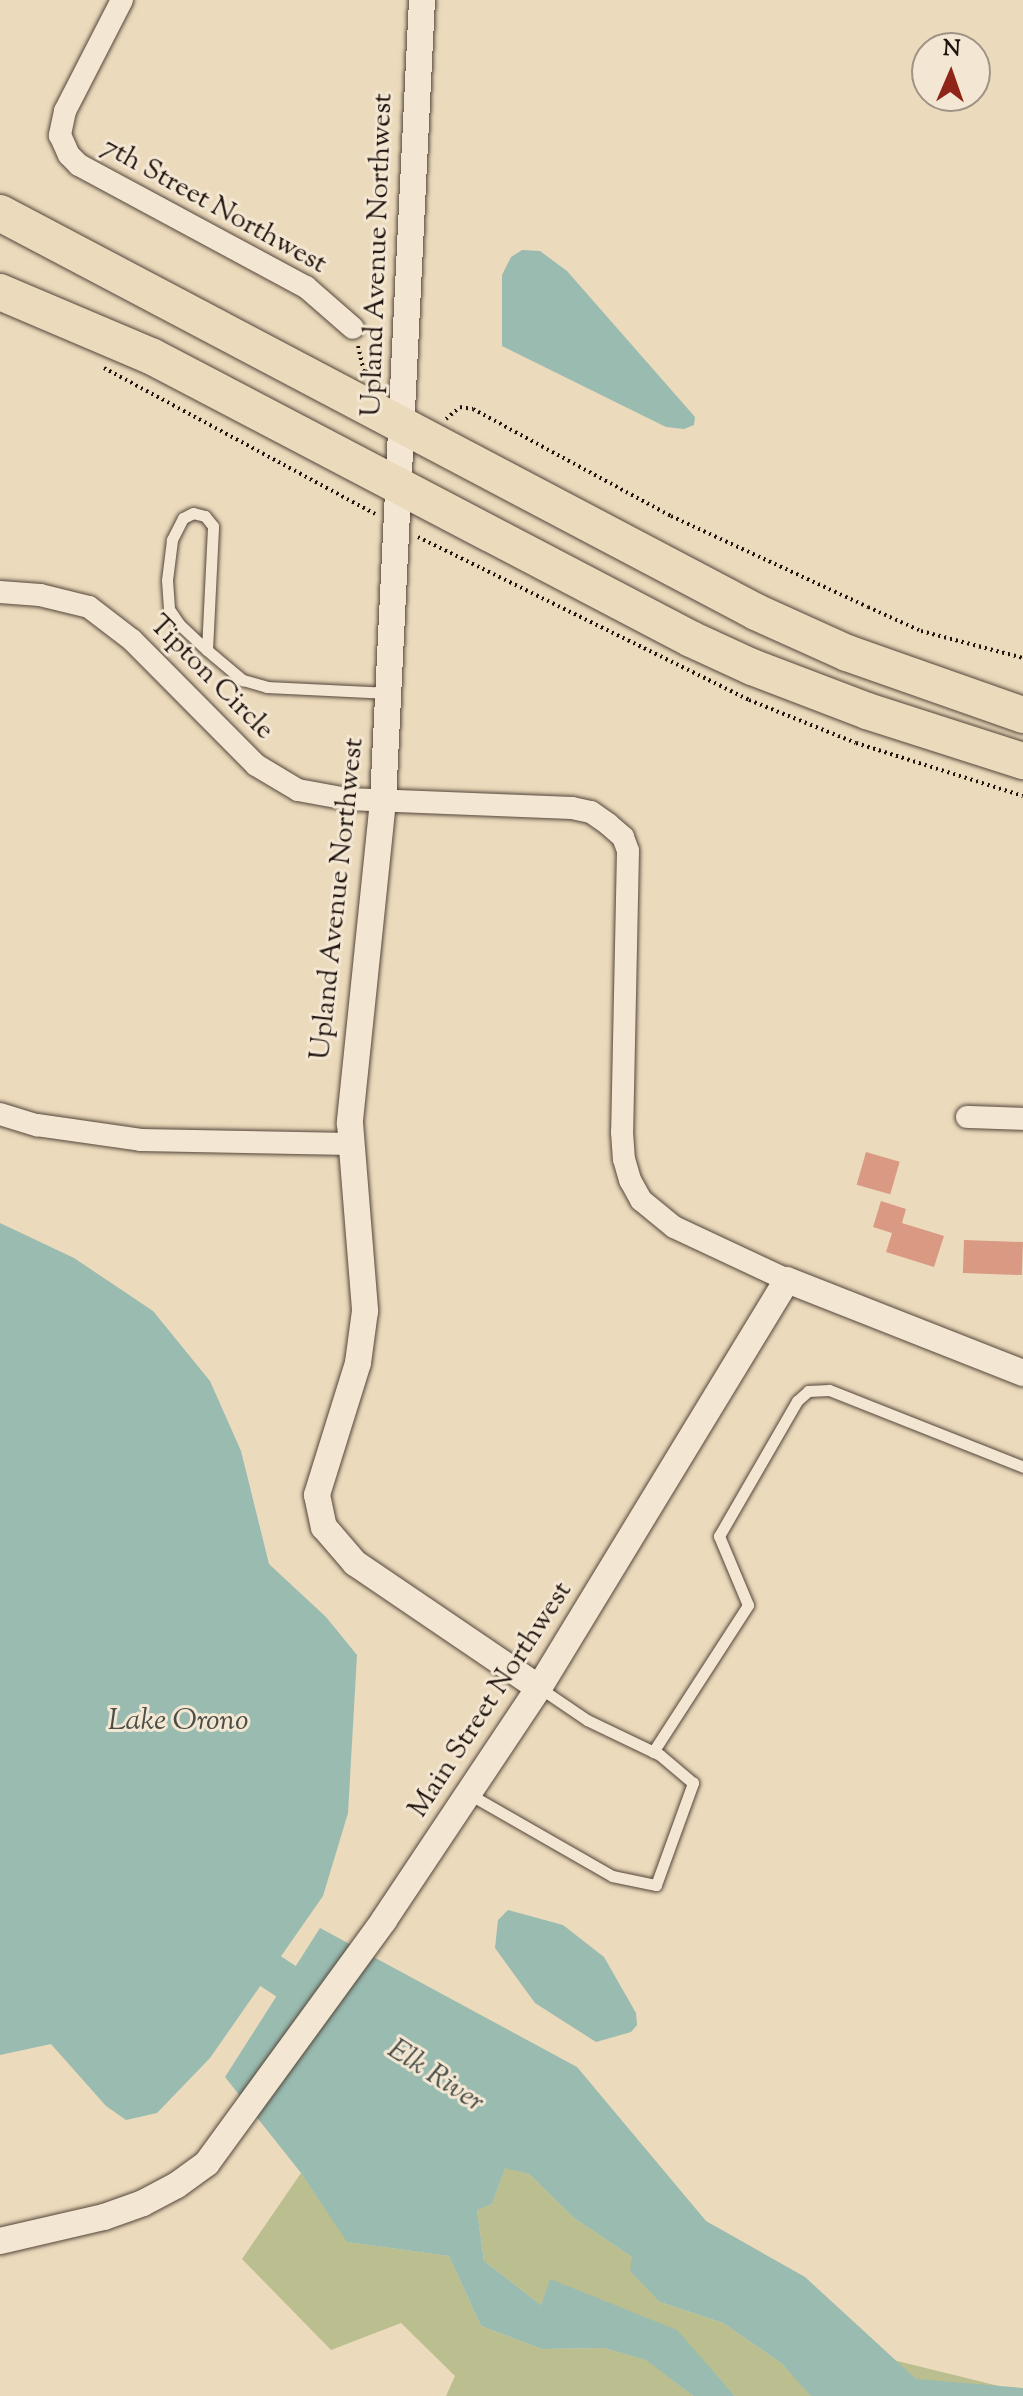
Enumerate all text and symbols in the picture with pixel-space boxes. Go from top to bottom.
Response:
north arrow [911,32,991,112]
text: N [942,34,961,66]
street label: Upland Avenue Northwest [356,93,400,417]
street label: 7th Street Northwest [96,130,332,282]
street label: Tipton Circle [142,609,280,747]
street label: Upland Avenue Northwest [304,736,372,1062]
street label: Main Street Northwest [402,1576,580,1824]
water label: Lake Orono [108,1704,248,1740]
water label: Elk River [380,2032,490,2122]

